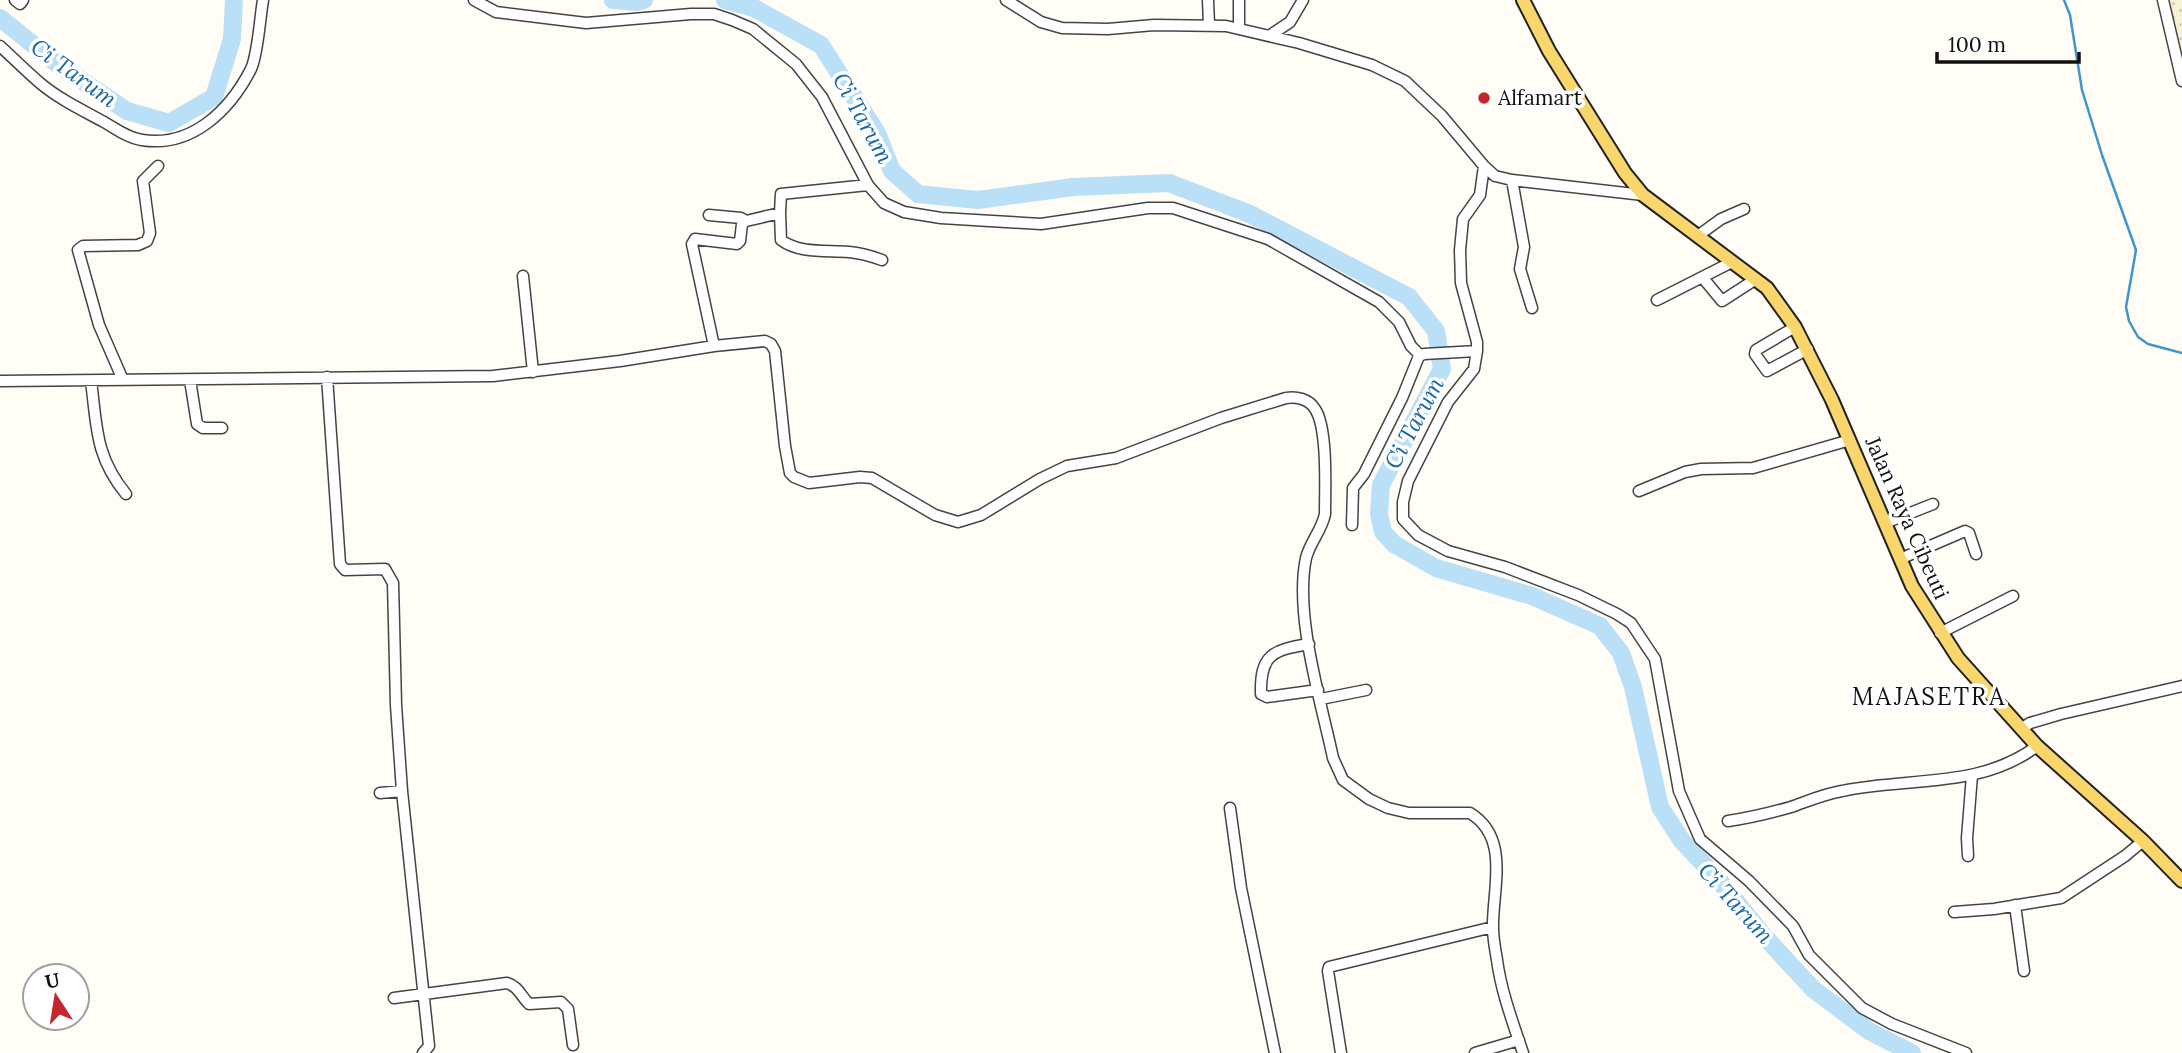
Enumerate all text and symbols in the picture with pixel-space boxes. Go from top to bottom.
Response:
scale bar [1937,21,2079,65]
text: 100 m [1948,31,2006,58]
water label: Ci Tarum [26,32,123,114]
water label: Ci Tarum [827,67,900,168]
place label: Alfamart [1497,84,1583,111]
marker: Alfamart [1476,90,1492,106]
water label: Ci Tarum [1377,372,1450,473]
street label: Jalan Raya Cibeuti [1859,431,1955,603]
district label: MAJASETRA [1852,681,2006,712]
water label: Ci Tarum [1692,856,1780,949]
north arrow [21,962,91,1032]
text: U [43,967,62,994]

